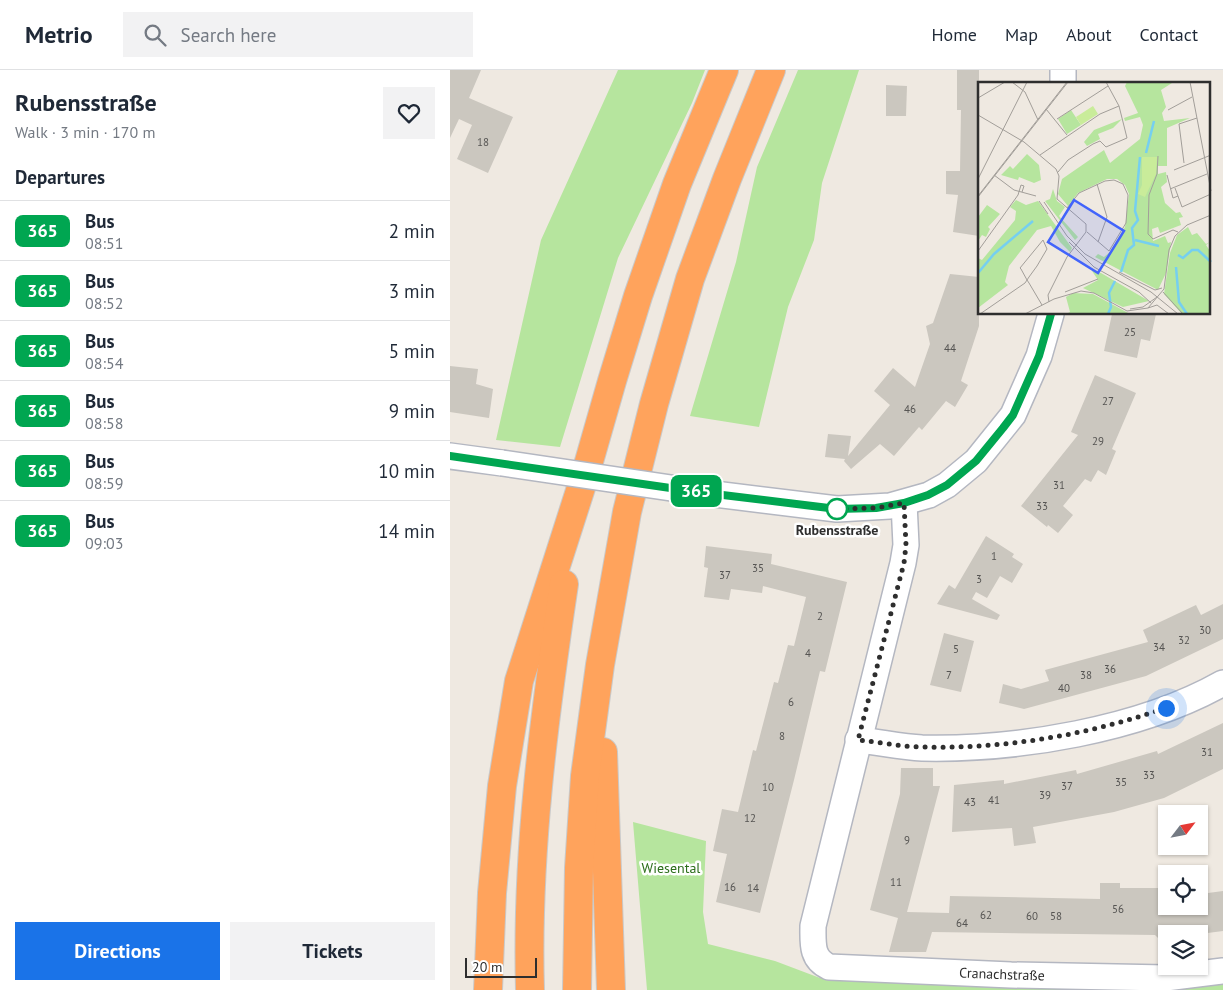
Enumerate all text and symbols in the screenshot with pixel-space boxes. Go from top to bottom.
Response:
search box [123,12,473,57]
text: Metrio [25,19,93,50]
icon: search [141,21,169,49]
text: Search here [181,23,276,47]
text: Home [931,23,977,46]
text: Map [1005,23,1038,46]
text: About [1066,23,1112,46]
text: Contact [1140,23,1198,46]
inset map [978,82,1210,315]
text: Rubensstraße [15,87,157,118]
button: heart [383,87,435,139]
text: Walk · 3 min · 170 m [15,122,155,142]
house number: 18 [477,135,489,149]
text: Departures [15,165,105,189]
text: Bus [85,209,114,233]
text: 365 [27,219,58,242]
text: 2 min [389,219,435,243]
text: 08:51 [85,233,123,253]
text: Bus [85,269,114,293]
text: 365 [27,279,58,302]
text: 3 min [389,279,435,303]
text: 08:52 [85,293,123,313]
house number: 25 [1124,325,1136,339]
text: Bus [85,329,114,353]
text: 365 [27,339,58,362]
text: 5 min [389,339,435,363]
house number: 44 [944,341,956,355]
text: 08:54 [85,353,123,373]
text: Bus [85,389,114,413]
house number: 27 [1102,394,1114,408]
text: 365 [27,399,58,422]
text: 9 min [389,399,435,423]
house number: 46 [904,402,916,416]
text: 08:58 [85,413,123,433]
house number: 29 [1092,434,1104,448]
text: Bus [85,449,114,473]
text: 365 [27,459,58,482]
text: 10 min [378,459,435,483]
text: 08:59 [85,473,123,493]
line badge: 365 [667,475,725,507]
house number: 31 [1053,478,1065,492]
text: 365 [681,479,711,502]
marker: Rubensstraße [826,498,848,520]
house number: 33 [1036,499,1048,513]
text: Bus [85,509,114,533]
text: 365 [27,519,58,542]
text: 14 min [378,519,435,543]
place label: Rubensstraße [796,521,878,539]
text: 09:03 [85,533,123,553]
house number: 1 [991,549,997,563]
house number: 35 [752,561,764,575]
house number: 37 [719,568,731,582]
house number: 3 [976,572,982,586]
house number: 2 [817,609,823,623]
house number: 30 [1199,623,1211,637]
house number: 32 [1178,633,1190,647]
house number: 34 [1153,640,1165,654]
house number: 5 [953,642,959,656]
house number: 4 [805,646,811,660]
house number: 36 [1104,662,1116,676]
house number: 7 [946,668,952,682]
house number: 38 [1080,668,1092,682]
house number: 40 [1058,681,1070,695]
house number: 6 [788,695,794,709]
your location [1154,696,1179,721]
house number: 8 [779,729,785,743]
house number: 31 [1201,745,1213,759]
house number: 33 [1143,768,1155,782]
house number: 35 [1115,775,1127,789]
house number: 37 [1061,779,1073,793]
house number: 10 [762,780,774,794]
house number: 39 [1039,788,1051,802]
house number: 41 [988,793,1000,807]
house number: 43 [964,795,976,809]
north arrow [1158,805,1208,855]
map controls [1158,805,1208,975]
house number: 12 [744,811,756,825]
house number: 9 [904,833,910,847]
park label: Wiesental [642,859,700,877]
button: locate [1158,865,1208,915]
house number: 11 [890,875,902,889]
house number: 16 [724,880,736,894]
house number: 14 [747,881,759,895]
house number: 56 [1112,902,1124,916]
house number: 62 [980,908,992,922]
house number: 60 [1026,909,1038,923]
house number: 58 [1050,909,1062,923]
house number: 64 [956,916,968,930]
button: Directions [15,922,220,980]
button: Tickets [230,922,435,980]
button: layers [1158,925,1208,975]
scale bar [465,955,538,978]
text: 20 m [472,958,502,976]
street label: Cranachstraße [959,964,1045,984]

